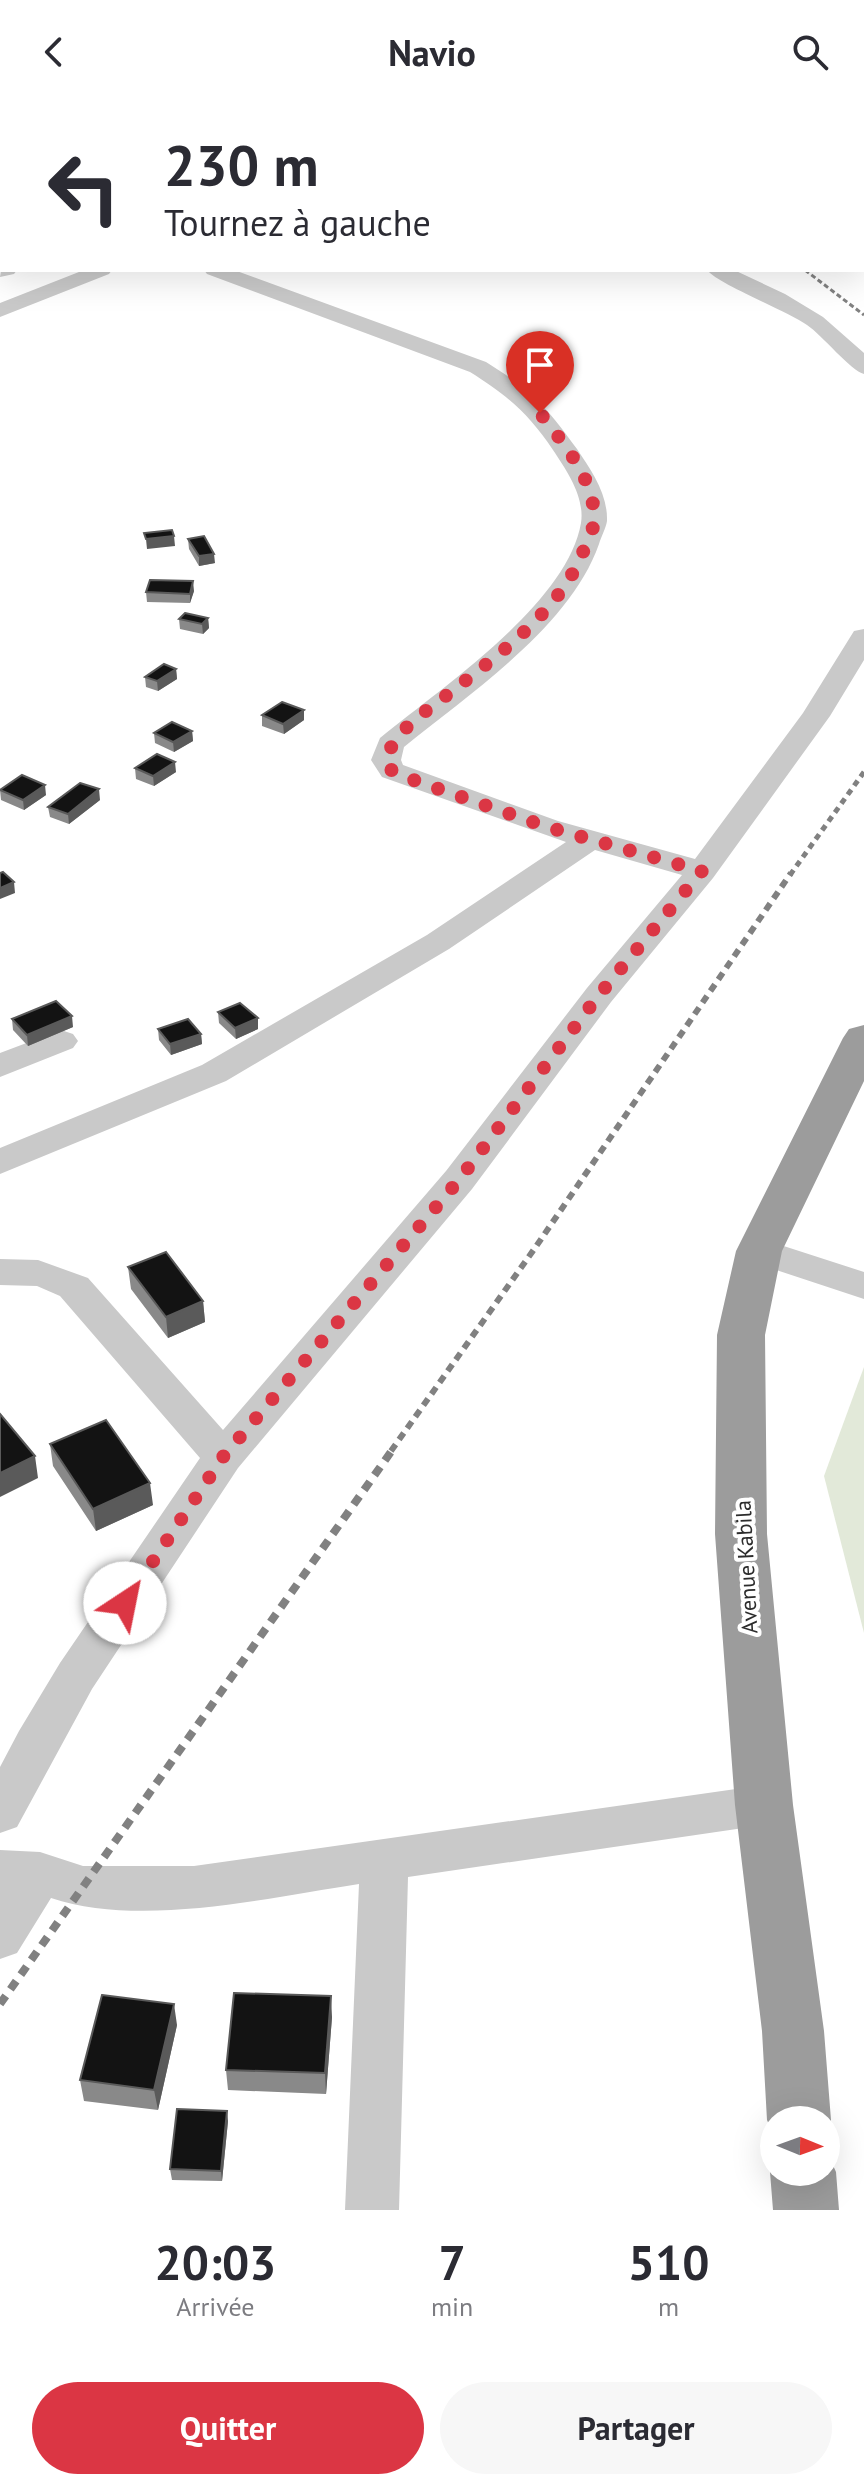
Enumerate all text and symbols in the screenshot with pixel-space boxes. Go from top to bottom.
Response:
text: Navio [388,29,476,76]
icon: back [32,30,76,74]
icon: search [788,30,832,74]
text: 230 m [164,129,319,201]
icon: left [32,136,136,240]
text: Tournez à gauche [164,199,431,246]
pin [506,331,574,413]
icon: arrive [518,343,562,387]
street label: Avenue Kabila [729,1500,763,1634]
position arrow [83,1561,167,1645]
north arrow [760,2106,840,2186]
map controls [760,2106,840,2186]
text: 20:03 [155,2231,276,2293]
text: 7 [438,2231,466,2293]
text: 510 [628,2231,709,2293]
text: Arrivée [176,2290,255,2323]
text: min [431,2290,473,2323]
text: m [658,2290,679,2323]
button: Quitter [32,2382,424,2474]
button: Partager [440,2382,832,2474]

